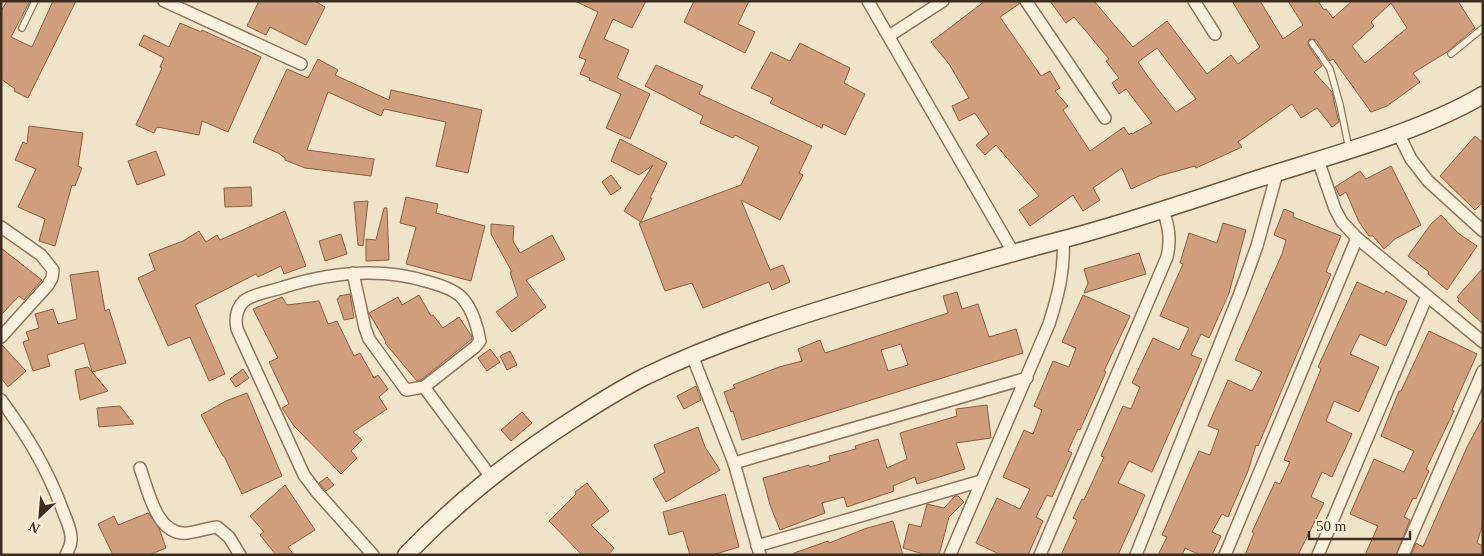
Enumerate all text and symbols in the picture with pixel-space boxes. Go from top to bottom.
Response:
north arrow [15,491,65,541]
scale bar [1309,508,1410,540]
text: N [27,518,42,536]
text: 50 m [1316,518,1347,534]

